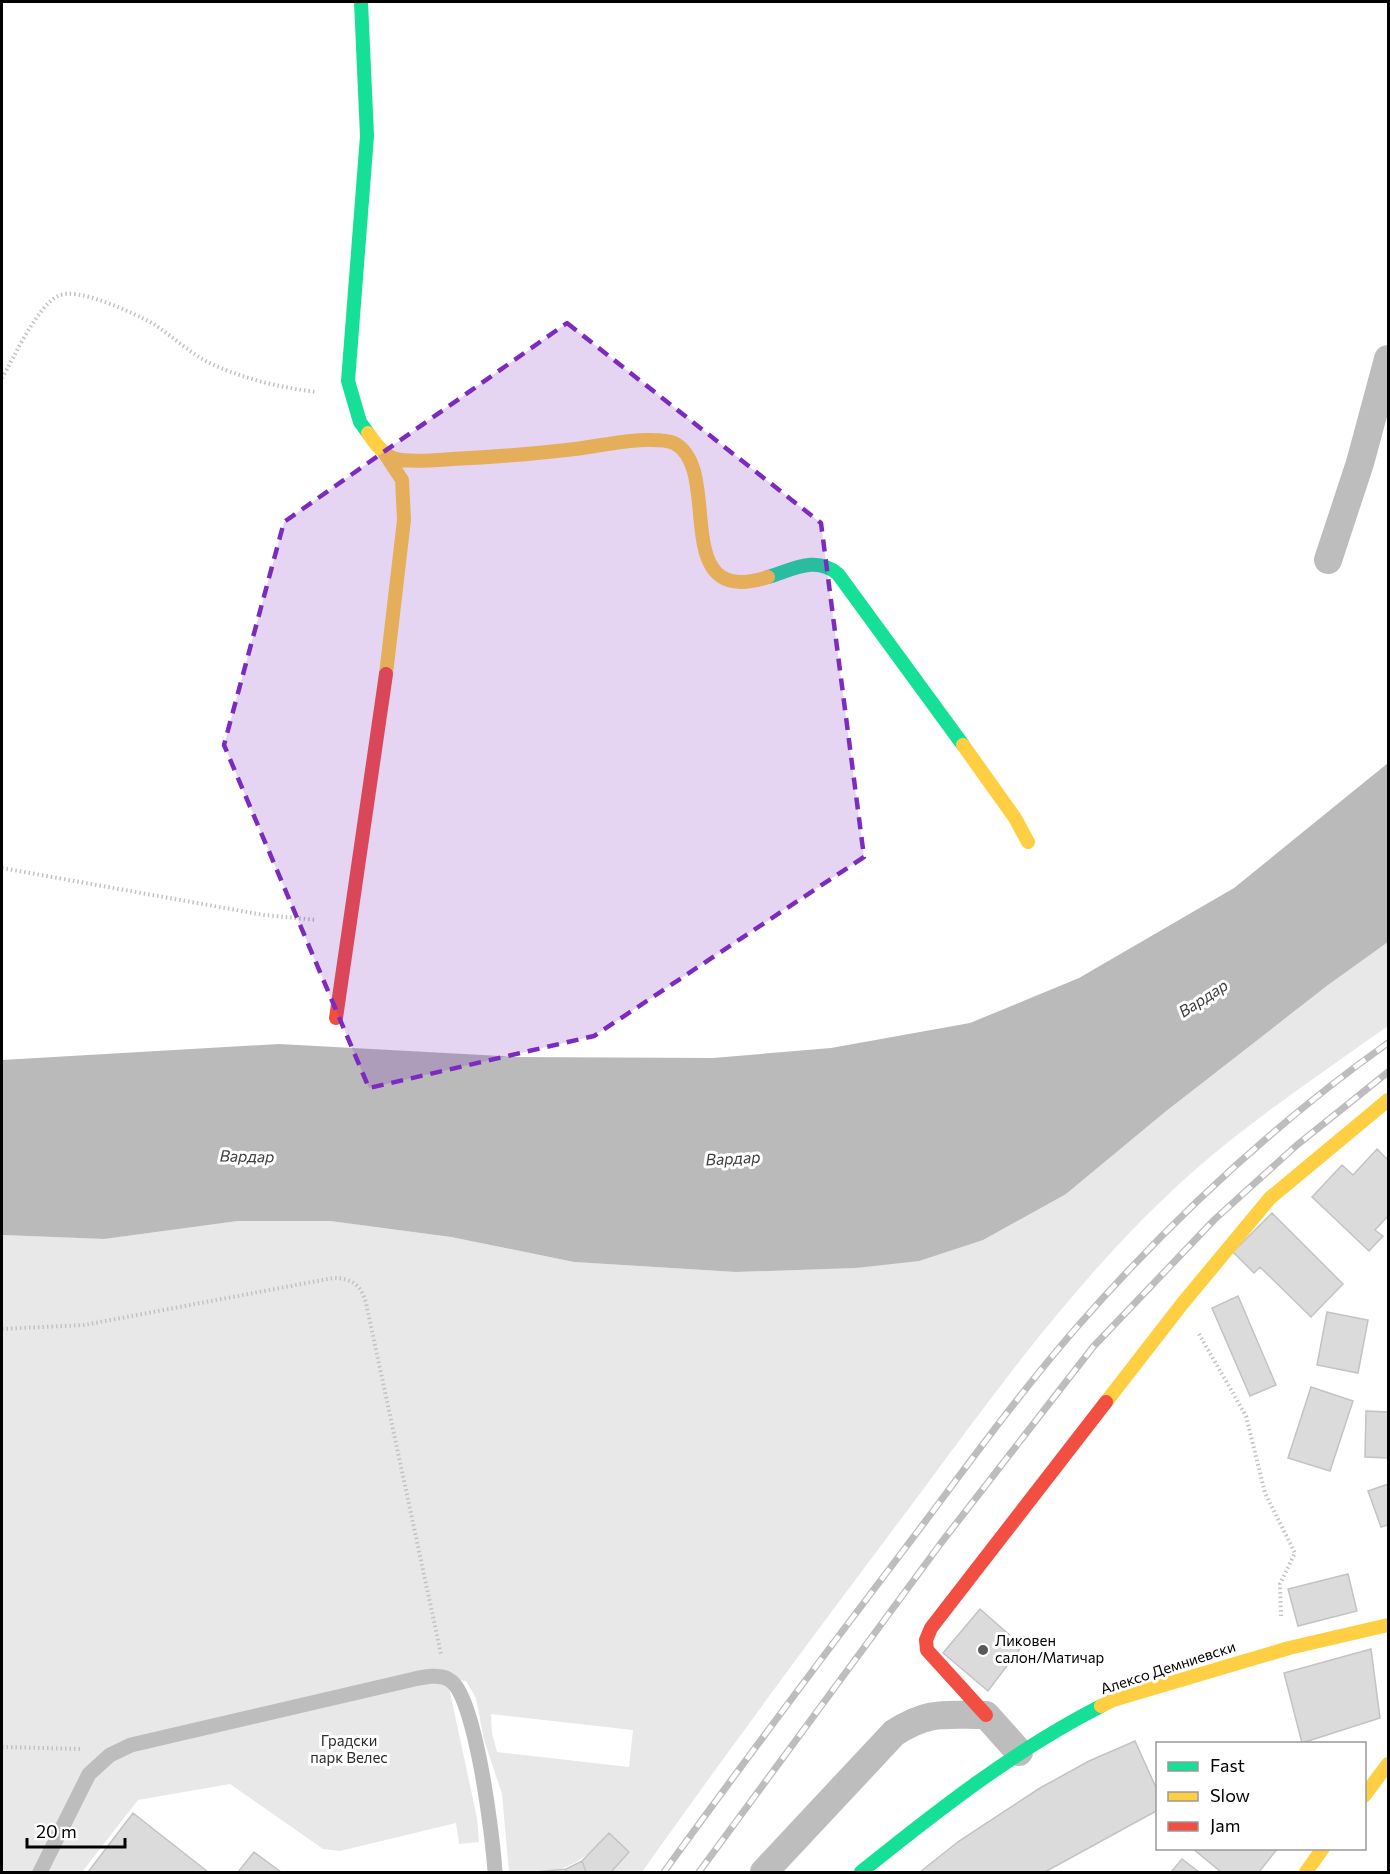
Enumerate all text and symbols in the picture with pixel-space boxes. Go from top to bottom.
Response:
water label: Вардар [1174,975,1231,1021]
water label: Вардар [219,1146,275,1165]
water label: Вардар [705,1147,761,1168]
place label: Ликовен салон/Матичар [995,1631,1104,1666]
street label: Алексо Демниевски [1098,1637,1238,1697]
marker: Ликовен салон/Матичар [976,1643,990,1657]
park label: Градски парк Велес [310,1731,388,1766]
legend [1156,1742,1366,1850]
text: Fast [1210,1754,1245,1776]
text: Slow [1210,1784,1250,1806]
scale bar [27,1811,124,1849]
text: Jam [1210,1814,1240,1836]
text: 20 m [36,1820,77,1842]

